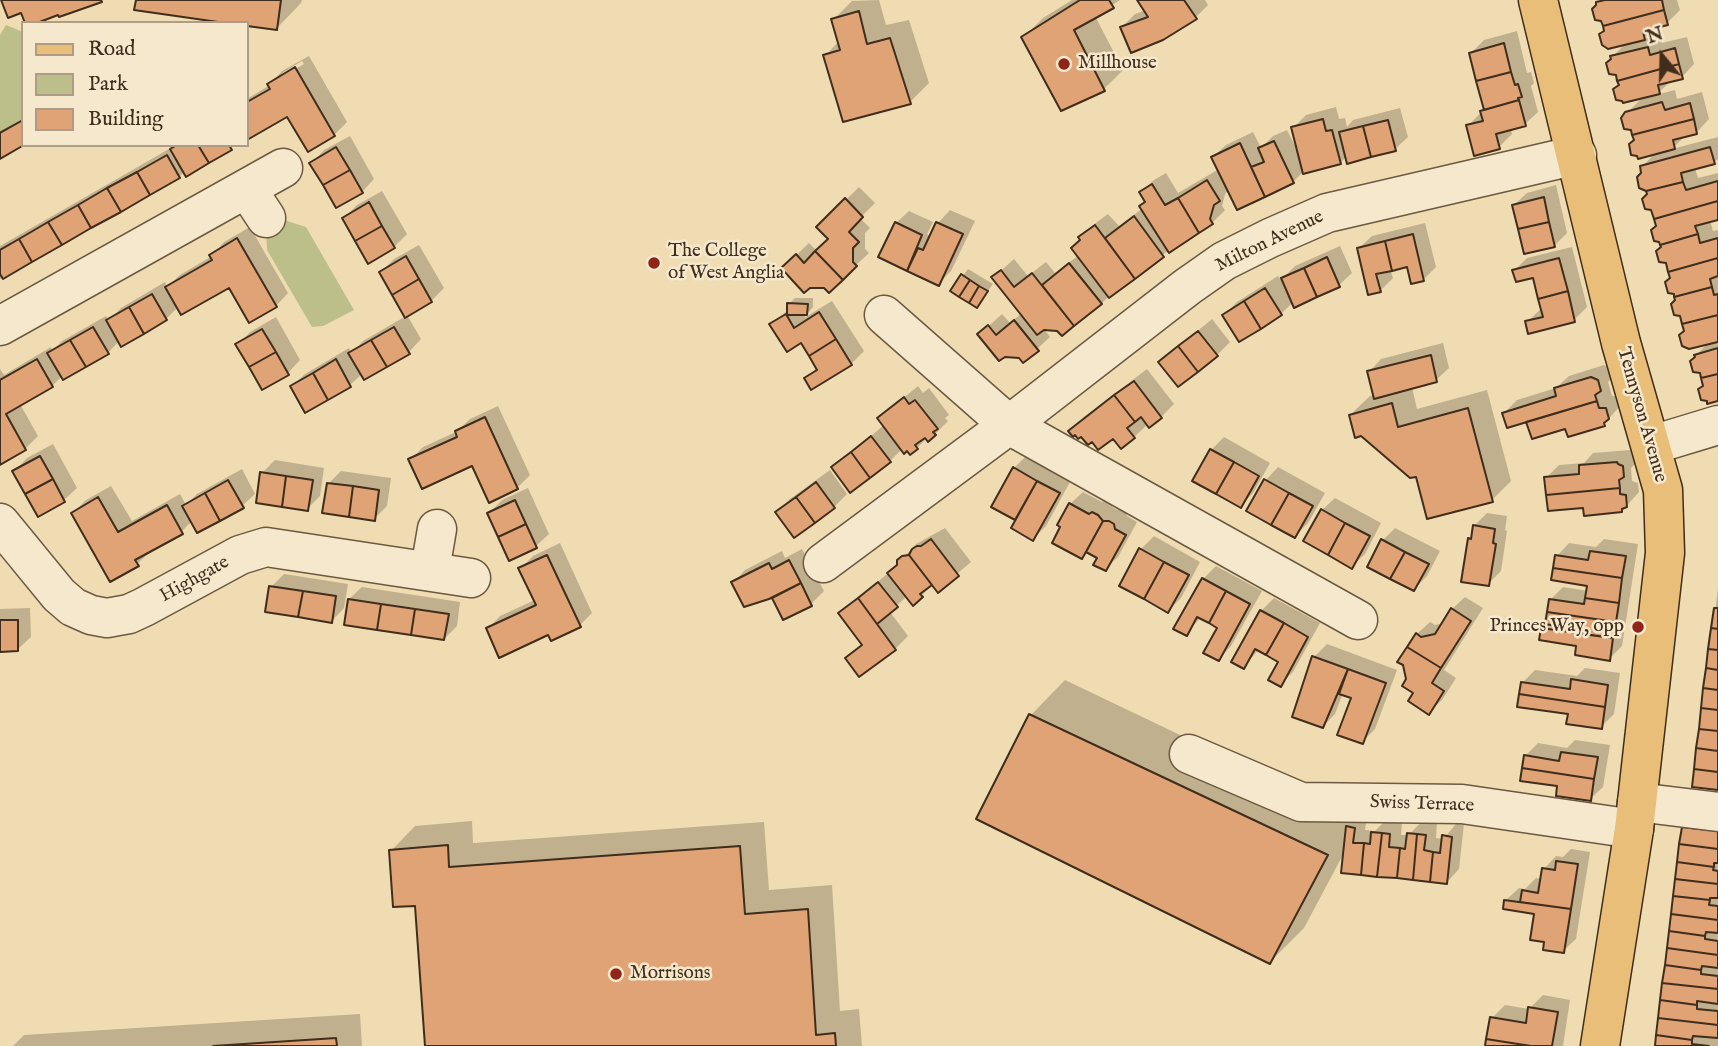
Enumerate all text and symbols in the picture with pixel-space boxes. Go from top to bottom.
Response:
legend [21,21,248,147]
north arrow [1627,21,1697,91]
text: N [1643,22,1667,50]
text: Road [88,36,135,63]
place label: Millhouse [1078,53,1157,75]
marker: Millhouse [1056,56,1072,72]
text: Park [88,71,128,98]
text: Building [88,106,163,133]
street label: Milton Avenue [1212,206,1328,278]
place label: The College of West Anglia [668,241,784,285]
marker: The College of West Anglia [646,255,662,271]
street label: Tennyson Avenue [1611,345,1671,485]
street label: Highgate [156,552,234,608]
place label: Princes Way, opp [1489,616,1624,638]
marker: Princes Way, opp [1630,619,1646,635]
street label: Swiss Terrace [1369,792,1475,818]
place label: Morrisons [630,963,711,985]
marker: Morrisons [608,966,624,982]

